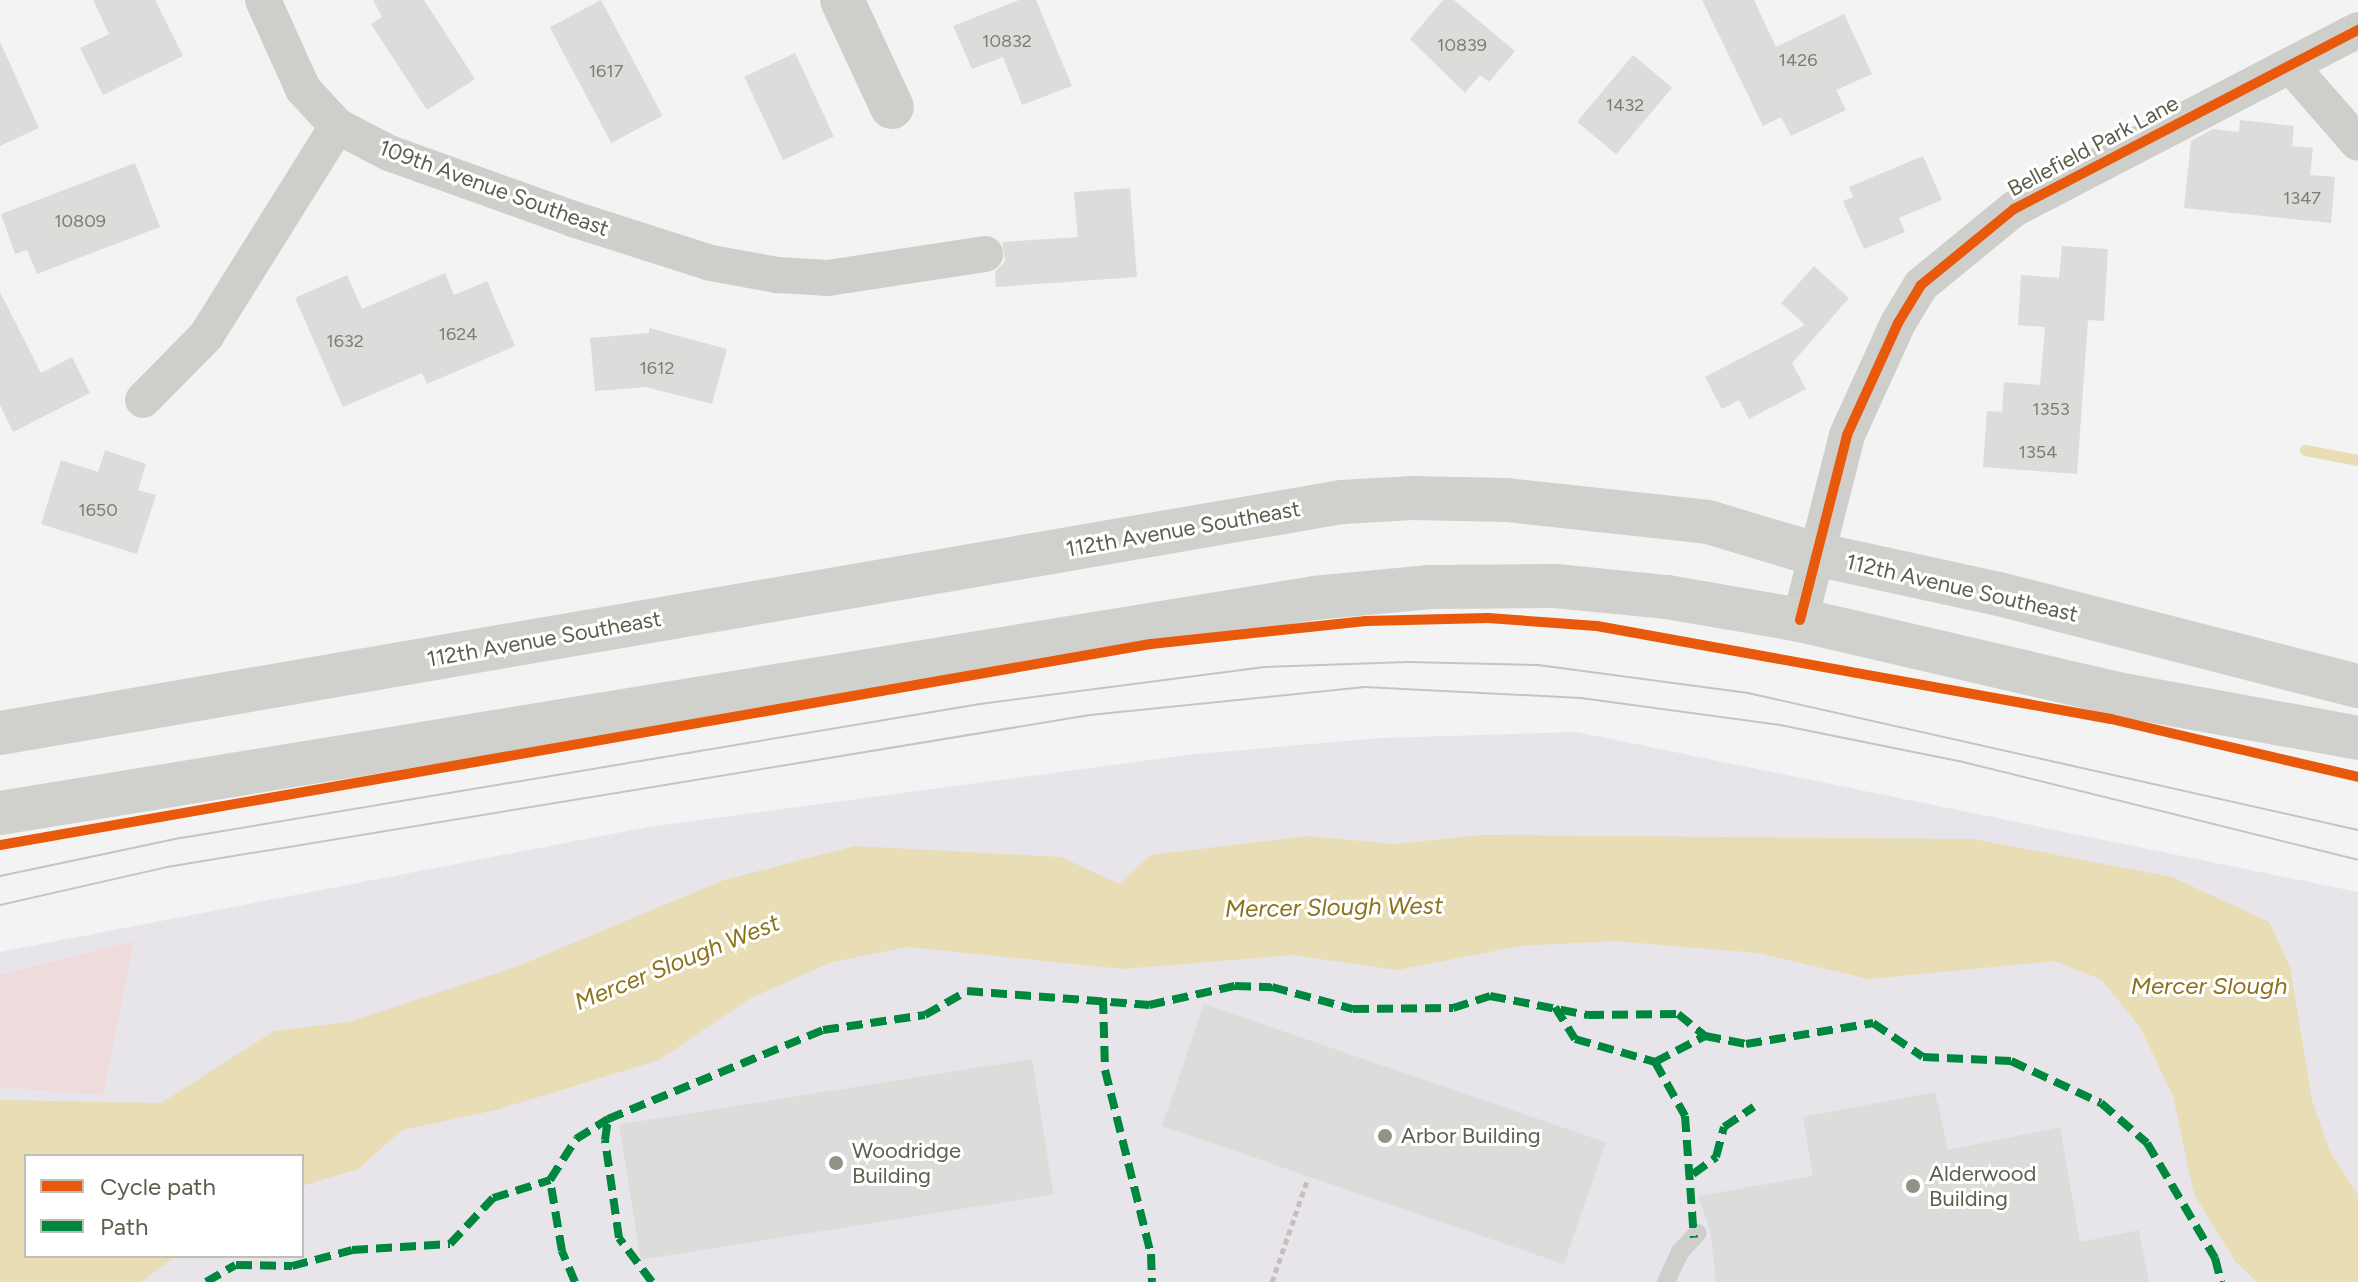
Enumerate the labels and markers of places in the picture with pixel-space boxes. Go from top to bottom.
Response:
place label: Arbor Building [1401,1123,1541,1149]
marker: Arbor Building [1376,1127,1394,1145]
place label: Woodridge Building [852,1137,961,1188]
marker: Woodridge Building [827,1154,845,1172]
place label: Alderwood Building [1929,1160,2036,1212]
marker: Alderwood Building [1904,1177,1922,1195]

